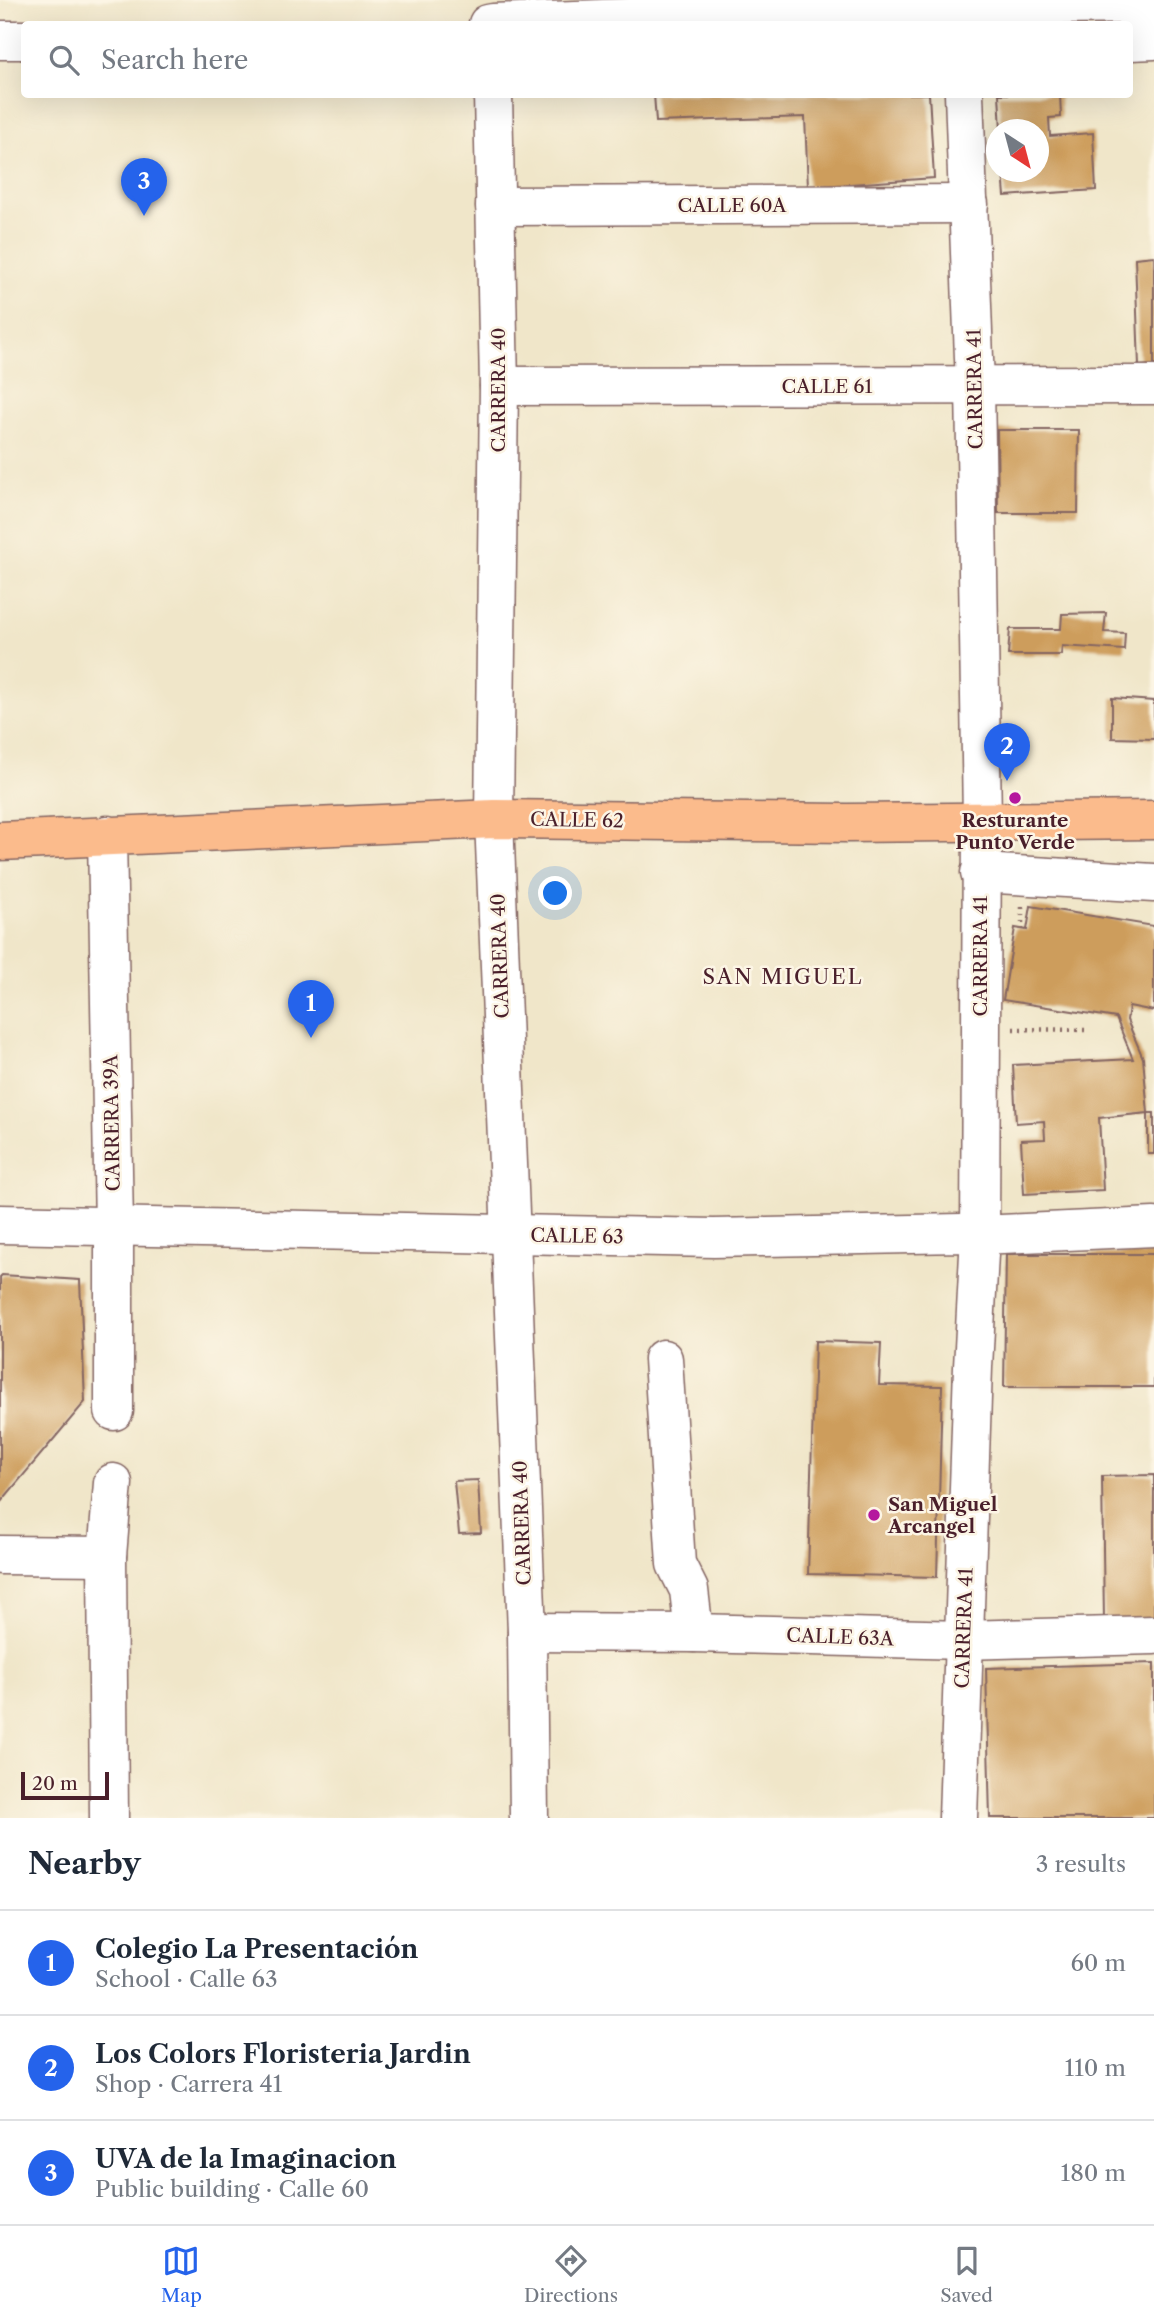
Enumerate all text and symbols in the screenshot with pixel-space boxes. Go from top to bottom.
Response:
search box [21,21,1133,98]
icon: search [45,41,83,79]
text: Search here [101,44,248,76]
north arrow [986,119,1049,182]
pin: 3 [121,158,167,216]
street label: CALLE 60A [678,194,787,217]
street label: CARRERA 40 [487,328,510,452]
street label: CARRERA 41 [962,328,988,450]
street label: CALLE 61 [782,375,872,398]
pin: 2 [984,723,1030,781]
marker: Resturante Punto Verde [1007,790,1023,806]
street label: CALLE 62 [530,808,624,832]
place label: Resturante Punto Verde [955,809,1075,854]
your location [538,876,572,910]
street label: CARRERA 40 [486,893,514,1019]
street label: CARRERA 41 [969,896,992,1016]
district label: SAN MIGUEL [703,964,863,989]
pin: 1 [288,980,334,1038]
street label: CARRERA 39A [99,1053,125,1192]
street label: CALLE 63 [530,1224,624,1248]
street label: CARRERA 40 [508,1460,536,1586]
place label: San Miguel Arcangel [887,1493,998,1538]
marker: San Miguel Arcangel [866,1507,882,1523]
street label: CARRERA 41 [950,1567,978,1689]
street label: CALLE 63A [786,1624,895,1650]
scale bar [21,1769,108,1801]
text: 20 m [32,1772,78,1795]
text: Nearby [28,1845,141,1882]
text: 3 results [1036,1850,1126,1878]
text: Colegio La Presentación [95,1933,418,1965]
text: 1 [46,1949,56,1977]
text: 60 m [1070,1949,1126,1977]
text: School · Calle 63 [95,1965,278,1993]
text: Los Colors Floristeria Jardin [95,2038,471,2070]
text: 2 [44,2054,58,2082]
text: 110 m [1065,2054,1126,2082]
text: Shop · Carrera 41 [95,2070,283,2098]
text: UVA de la Imaginacion [95,2143,397,2175]
text: 3 [45,2159,58,2187]
text: 180 m [1061,2159,1126,2187]
text: Public building · Calle 60 [95,2175,369,2203]
tab: Map [161,2242,202,2307]
tab: Directions [524,2242,618,2307]
tab: Saved [940,2242,993,2307]

